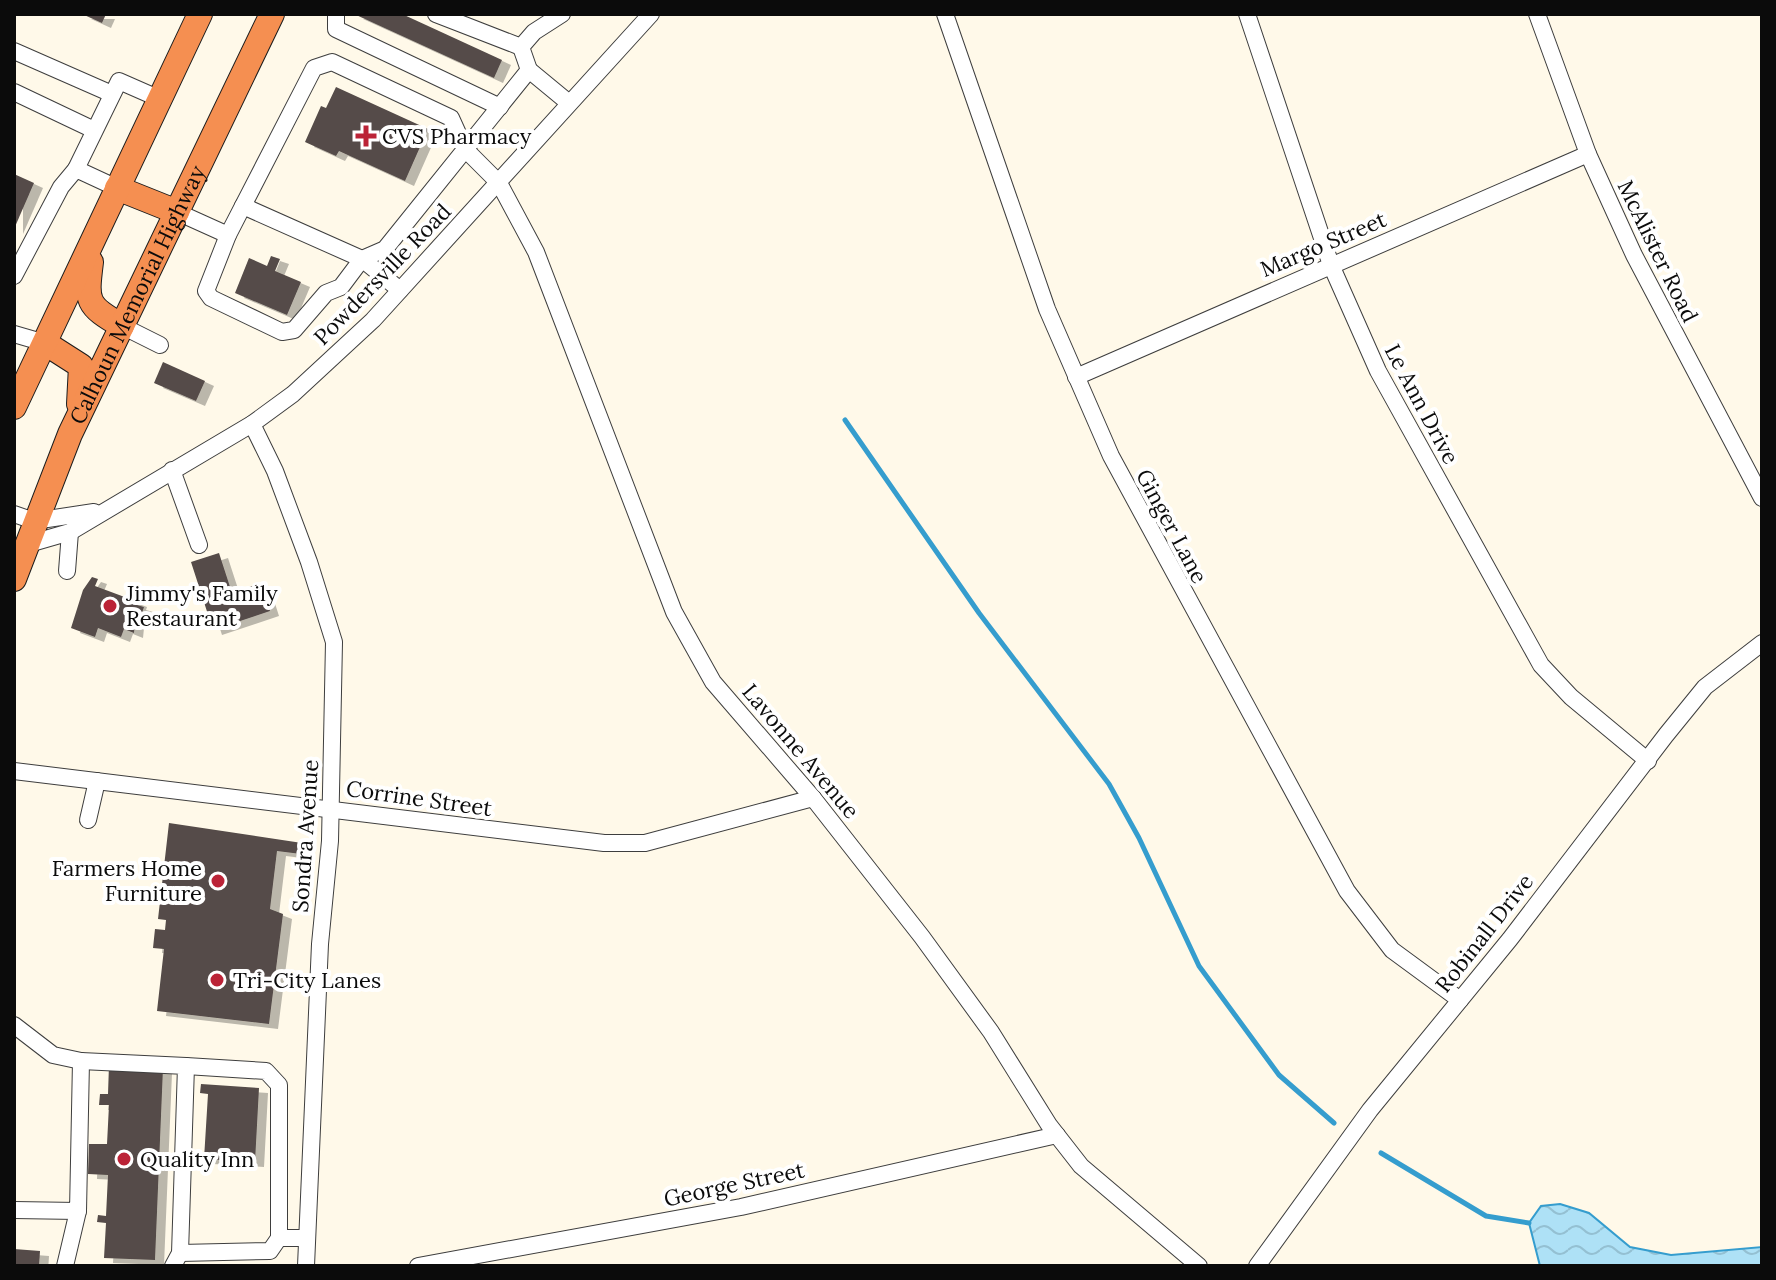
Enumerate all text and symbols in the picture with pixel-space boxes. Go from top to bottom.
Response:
place label: CVS Pharmacy [382,122,532,150]
marker: CVS Pharmacy [357,127,375,145]
street label: Calhoun Memorial Highway [63,160,211,429]
street label: McAlister Road [1612,175,1704,327]
street label: Powdersville Road [307,197,457,351]
street label: Margo Street [1256,205,1391,283]
street label: Le Ann Drive [1379,339,1465,469]
street label: Ginger Lane [1130,464,1214,588]
place label: Jimmy's Family Restaurant [125,579,278,632]
marker: Jimmy's Family Restaurant [101,597,119,615]
street label: Lavonne Avenue [737,678,866,824]
street label: Sondra Avenue [286,759,324,913]
street label: Corrine Street [344,774,494,822]
place label: Farmers Home Furniture [52,854,202,907]
street label: Robinall Drive [1429,868,1539,998]
marker: Farmers Home Furniture [209,872,227,890]
place label: Tri-City Lanes [233,966,381,994]
marker: Tri-City Lanes [208,971,226,989]
place label: Quality Inn [140,1145,254,1173]
marker: Quality Inn [115,1150,133,1168]
street label: George Street [661,1155,807,1213]

